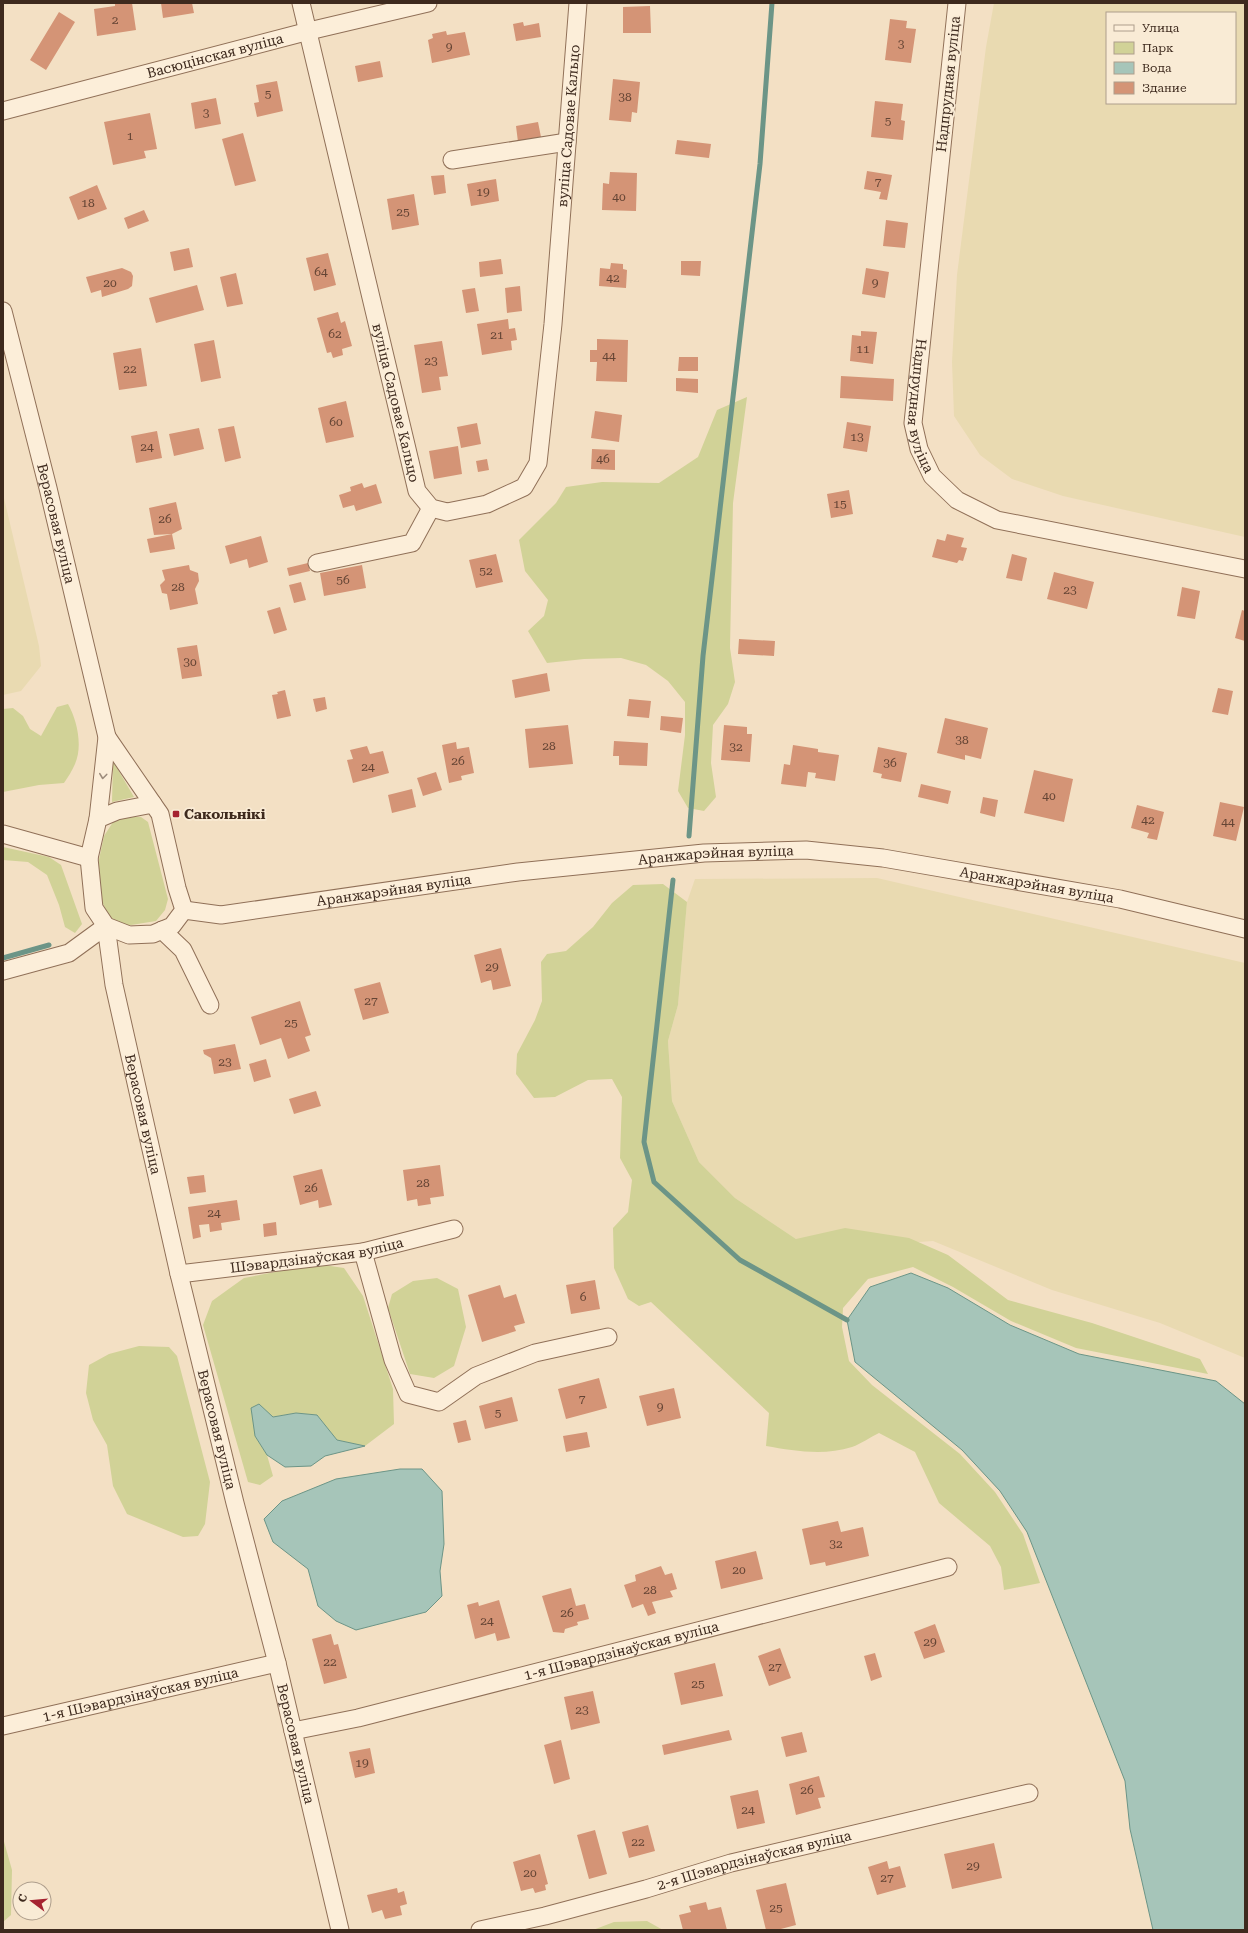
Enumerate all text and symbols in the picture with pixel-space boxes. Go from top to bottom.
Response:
legend [1106,12,1236,104]
house number: 2 [112,13,119,27]
street label: Надпрудная вуліца [933,15,963,153]
text: Улица [1142,21,1180,35]
street label: Васюцінская вуліца [145,30,285,81]
house number: 3 [898,37,905,51]
house number: 9 [446,40,453,54]
text: Парк [1142,41,1174,55]
street label: вуліца Садовае Кальцо [554,44,583,208]
text: Вода [1142,61,1172,75]
text: Здание [1142,81,1187,95]
house number: 5 [265,87,272,101]
house number: 38 [618,90,632,104]
house number: 3 [203,106,210,120]
house number: 5 [885,114,892,128]
house number: 1 [127,129,134,143]
house number: 7 [875,175,882,189]
house number: 19 [476,185,490,199]
house number: 40 [612,190,626,204]
house number: 18 [81,196,95,210]
house number: 25 [396,205,410,219]
house number: 64 [314,265,328,279]
house number: 42 [606,271,620,285]
house number: 20 [103,276,117,290]
house number: 9 [872,276,879,290]
street label: вуліца Садовае Кальцо [369,322,423,484]
house number: 62 [328,327,342,341]
house number: 21 [490,328,504,342]
street label: Надпрудная вуліца [905,338,937,476]
house number: 11 [856,342,870,356]
house number: 44 [602,349,616,363]
house number: 23 [424,354,438,368]
house number: 22 [123,362,137,376]
house number: 60 [329,415,343,429]
house number: 13 [850,430,864,444]
house number: 24 [140,440,154,454]
house number: 46 [596,452,610,466]
street label: Верасовая вуліца [34,462,78,585]
house number: 15 [833,497,847,511]
house number: 26 [158,512,172,526]
house number: 52 [479,564,493,578]
house number: 56 [336,573,350,587]
house number: 28 [171,580,185,594]
house number: 23 [1063,583,1077,597]
house number: 30 [183,655,197,669]
house number: 38 [955,733,969,747]
house number: 28 [542,739,556,753]
house number: 32 [729,740,743,754]
house number: 26 [451,754,465,768]
house number: 36 [883,756,897,770]
house number: 24 [361,760,375,774]
one-way arrow [98,773,107,779]
house number: 40 [1042,789,1056,803]
place label: Сакольнікі [184,806,266,822]
marker: Сакольнікі [171,809,181,819]
house number: 42 [1141,813,1155,827]
house number: 44 [1221,815,1235,829]
street label: Аранжарэйная вуліца [637,842,794,868]
street label: Аранжарэйная вуліца [959,863,1116,906]
street label: Аранжарэйная вуліца [315,871,473,909]
house number: 29 [485,960,499,974]
house number: 27 [364,994,378,1008]
house number: 25 [284,1016,298,1030]
street label: Верасовая вуліца [122,1052,164,1176]
house number: 23 [218,1055,232,1069]
house number: 28 [416,1176,430,1190]
house number: 26 [304,1181,318,1195]
house number: 24 [207,1206,221,1220]
street label: Шэвардзінаўская вуліца [229,1234,405,1276]
house number: 6 [580,1290,587,1304]
street label: Верасовая вуліца [195,1368,239,1491]
house number: 7 [579,1392,586,1406]
house number: 9 [657,1400,664,1414]
house number: 5 [495,1406,502,1420]
house number: 32 [829,1537,843,1551]
house number: 20 [732,1563,746,1577]
house number: 28 [643,1583,657,1597]
house number: 26 [560,1606,574,1620]
house number: 24 [480,1614,494,1628]
street label: 1-я Шэвардзінаўская вуліца [522,1618,721,1683]
house number: 29 [923,1635,937,1649]
house number: 22 [323,1655,337,1669]
house number: 27 [768,1660,782,1674]
street label: 1-я Шэвардзінаўская вуліца [41,1664,240,1725]
house number: 25 [691,1677,705,1691]
street label: Верасовая вуліца [274,1682,318,1806]
house number: 23 [575,1703,589,1717]
house number: 19 [355,1756,369,1770]
house number: 26 [800,1783,814,1797]
house number: 24 [741,1803,755,1817]
street label: 2-я Шэвардзінаўская вуліца [655,1827,853,1893]
house number: 22 [631,1835,645,1849]
house number: 29 [966,1859,980,1873]
house number: 20 [523,1866,537,1880]
house number: 27 [880,1871,894,1885]
north arrow [12,1881,52,1921]
text: С [16,1893,30,1904]
house number: 25 [769,1901,783,1915]

